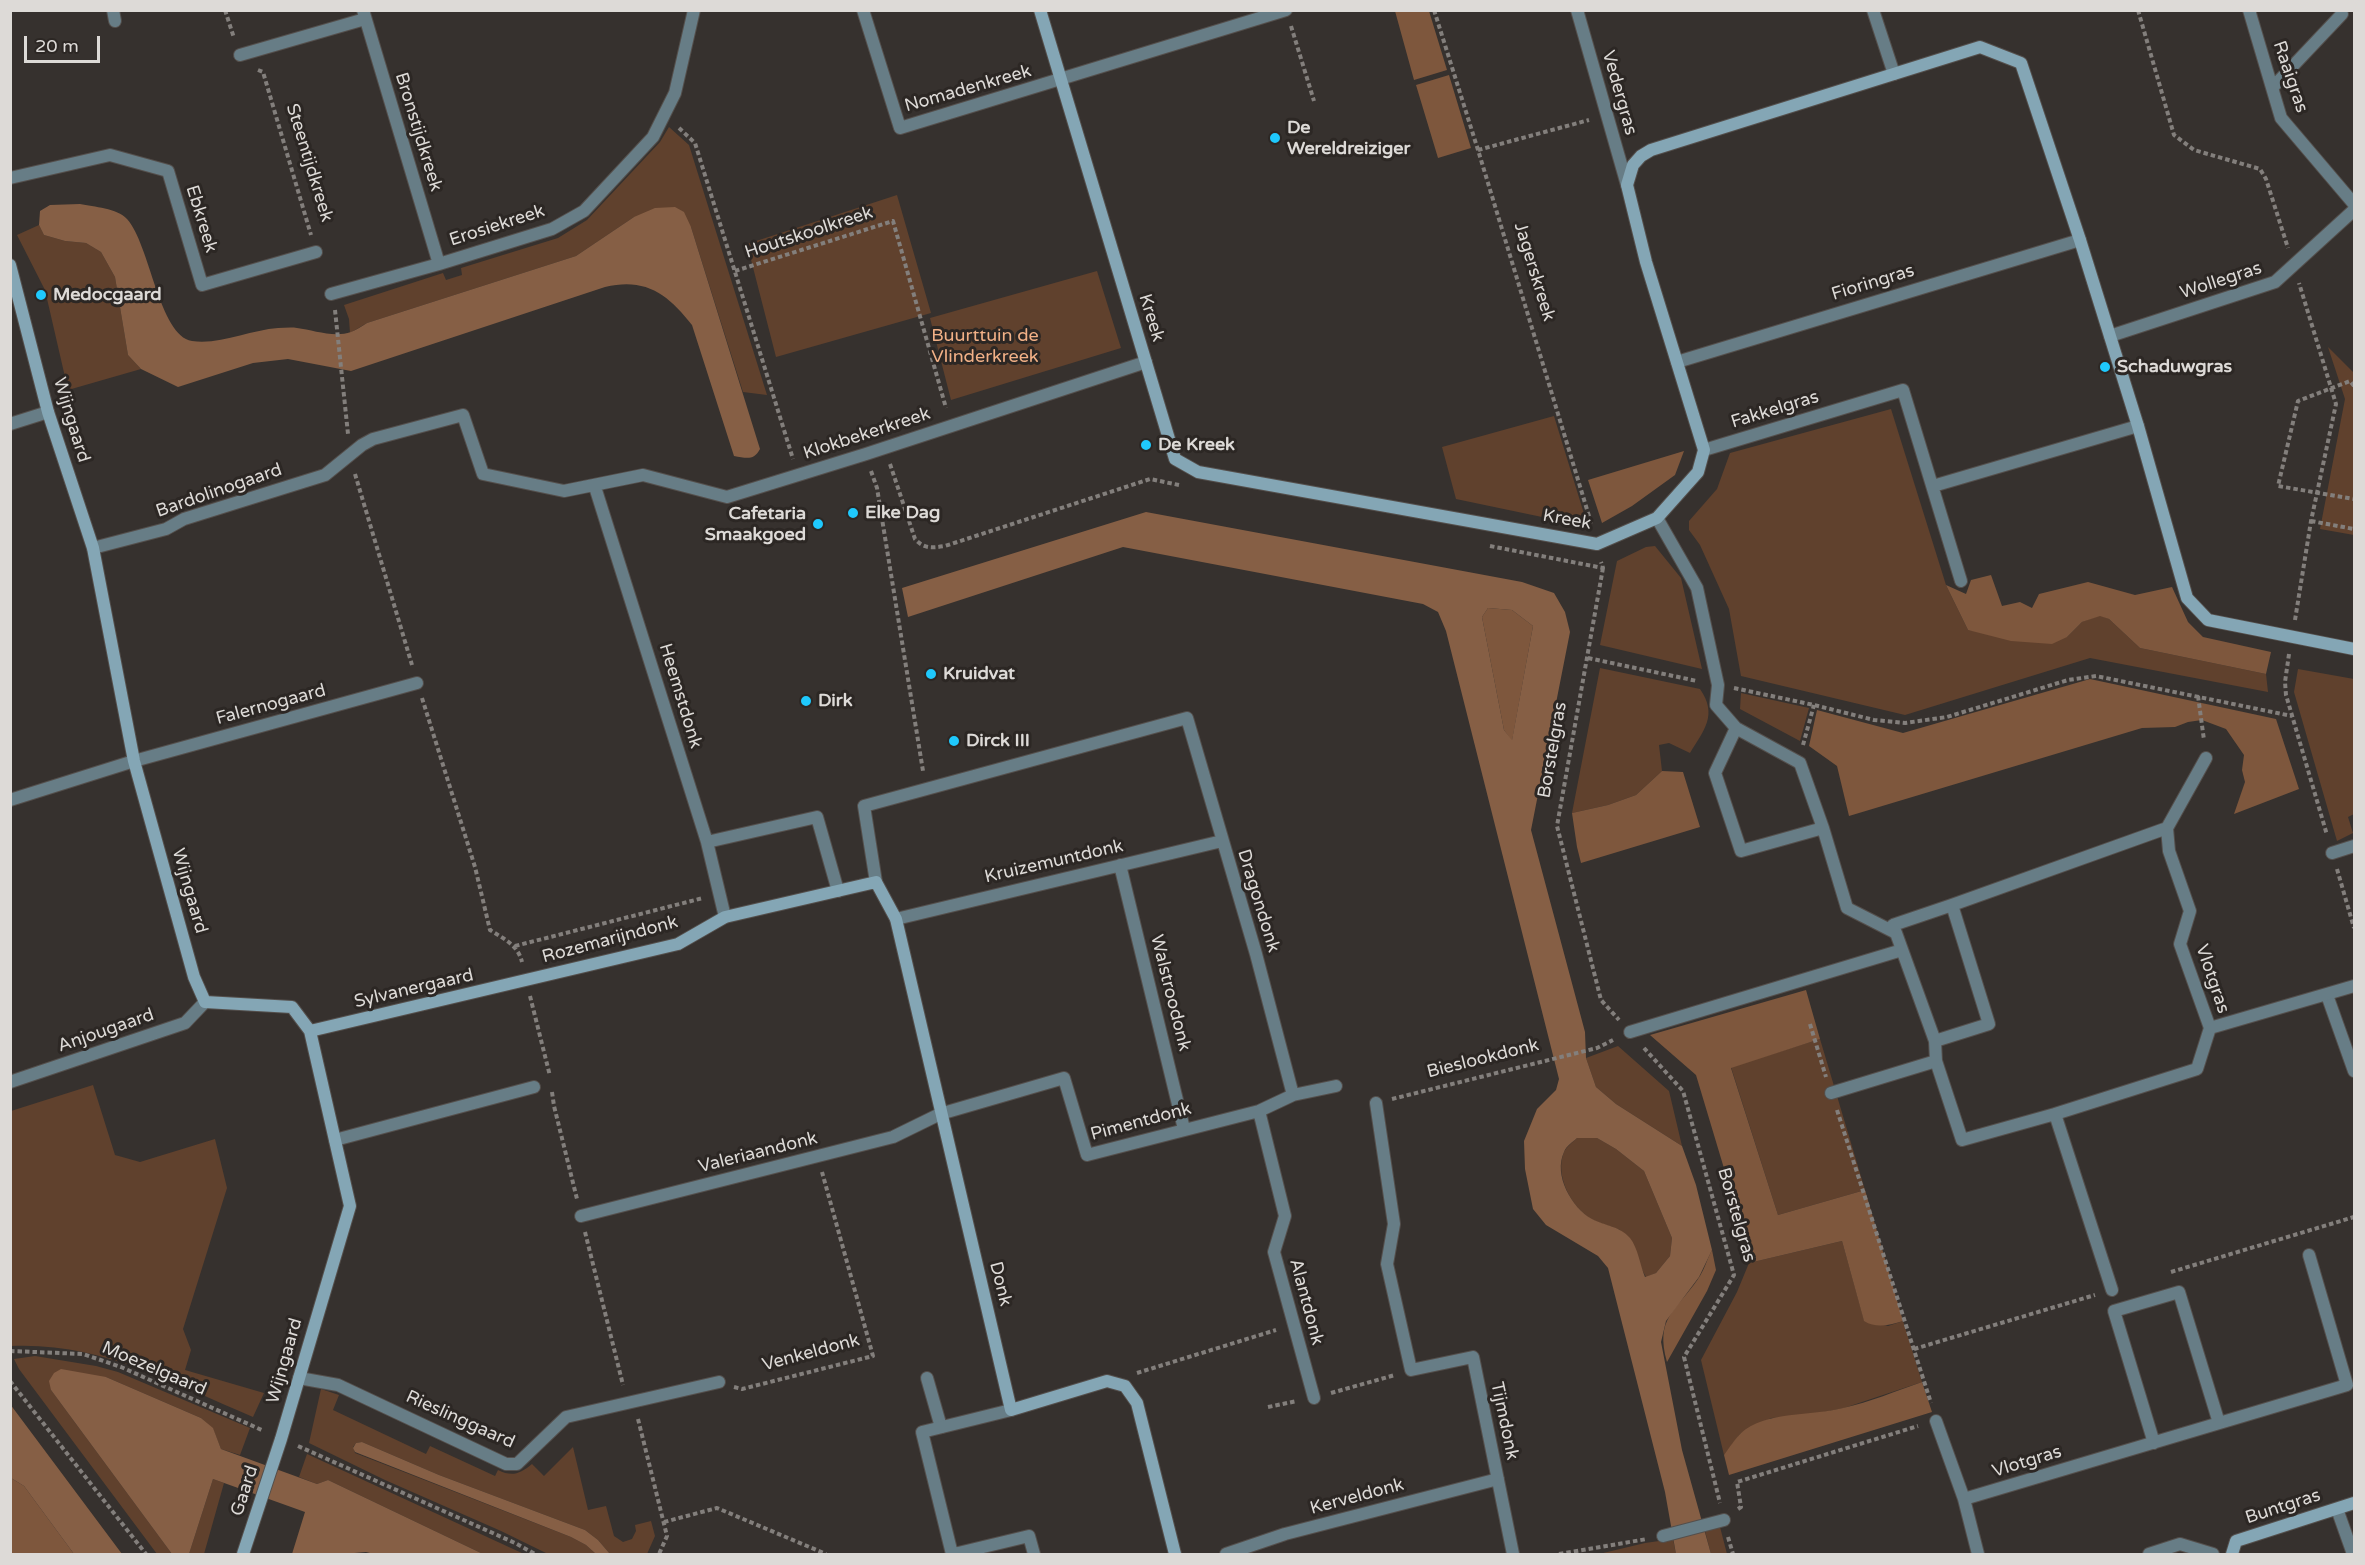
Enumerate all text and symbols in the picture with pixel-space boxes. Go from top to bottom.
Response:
scale bar [27,24,104,62]
text: 20 m [35,35,79,57]
street label: Raaigras [2268,38,2312,116]
street label: Vedergras [1597,48,1641,138]
street label: Nomadenkreek [902,61,1034,117]
street label: Bronstijdkreek [390,70,446,194]
street label: Steentijdkreek [281,101,337,225]
place label: De Wereldreiziger [1287,117,1410,160]
marker: De Wereldreiziger [1268,131,1282,145]
street label: Ebkreek [181,183,221,255]
street label: Erosiekreek [447,200,547,252]
street label: Houtskoolkreek [742,202,876,264]
street label: Jagerskreek [1509,220,1559,324]
street label: Wollegras [2177,258,2265,304]
street label: Fioringras [1829,260,1917,306]
place label: Medocgaard [53,284,162,306]
marker: Medocgaard [34,288,48,302]
street label: Kreek [1134,291,1168,345]
park label: Buurttuin de Vlinderkreek [931,325,1039,368]
place label: Schaduwgras [2117,356,2232,378]
marker: Schaduwgras [2098,360,2112,374]
street label: Wijngaard [48,375,94,465]
street label: Fakkelgras [1728,386,1822,434]
street label: Klokbekerkreek [801,403,933,465]
place label: De Kreek [1158,434,1235,456]
marker: De Kreek [1139,438,1153,452]
street label: Bardolinogaard [153,459,285,523]
place label: Elke Dag [865,502,940,524]
place label: Cafetaria Smaakgoed [705,503,806,546]
street label: Kreek [1541,505,1593,535]
marker: Elke Dag [846,506,860,520]
marker: Cafetaria Smaakgoed [811,517,825,531]
street label: Heemstdonk [654,641,706,751]
place label: Kruidvat [943,663,1015,685]
marker: Kruidvat [924,667,938,681]
street label: Falernogaard [214,680,328,730]
place label: Dirk [818,690,853,712]
marker: Dirk [799,694,813,708]
street label: Borstelgras [1534,700,1572,800]
place label: Dirck III [966,730,1030,752]
marker: Dirck III [947,734,961,748]
street label: Kruizemuntdonk [983,836,1125,888]
street label: Wijngaard [167,846,211,936]
street label: Dragondonk [1232,847,1284,955]
street label: Rozemarijndonk [540,912,680,968]
street label: Walstroodonk [1145,933,1195,1053]
street label: Vlotgras [2190,942,2234,1016]
street label: Sylvanergaard [352,965,476,1013]
street label: Anjougaard [55,1004,157,1058]
street label: Bieslookdonk [1425,1035,1541,1083]
street label: Pimentdonk [1088,1098,1194,1146]
street label: Valeriaandonk [696,1128,820,1178]
street label: Borstelgras [1712,1165,1760,1265]
street label: Alantdonk [1284,1256,1328,1348]
street label: Donk [984,1260,1016,1308]
street label: Wijngaard [263,1316,307,1406]
street label: Venkeldonk [760,1330,862,1376]
street label: Moezelgaard [98,1337,210,1401]
street label: Tijmdonk [1485,1380,1523,1462]
street label: Rieslinggaard [402,1386,518,1454]
street label: Vlotgras [1990,1441,2064,1483]
street label: Gaard [227,1463,263,1519]
street label: Kerveldonk [1308,1474,1406,1520]
street label: Buntgras [2243,1485,2323,1529]

